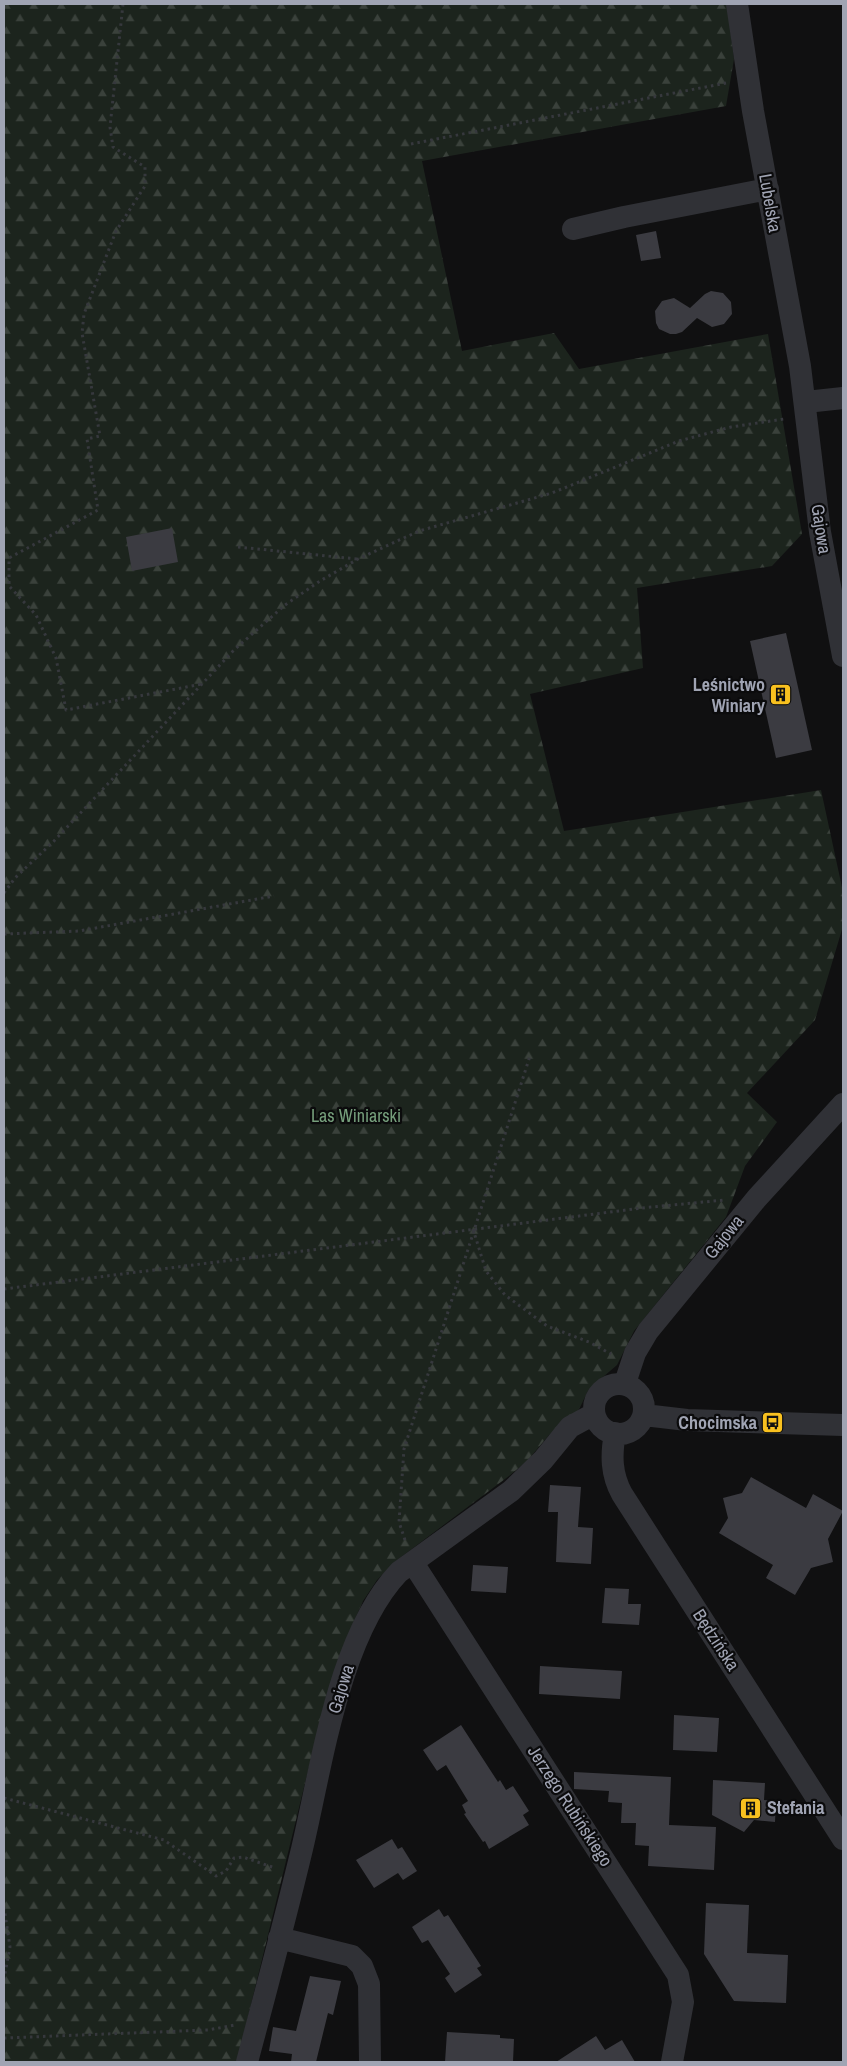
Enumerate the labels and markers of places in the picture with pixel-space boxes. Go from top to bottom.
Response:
place label: Leśnictwo Winiary [693,672,766,718]
building icon: Leśnictwo Winiary [769,683,793,707]
place label: Chocimska [678,1410,758,1435]
bus stop icon: Chocimska [761,1411,785,1435]
place label: Stefania [767,1795,825,1820]
building icon: Stefania [739,1796,763,1820]

